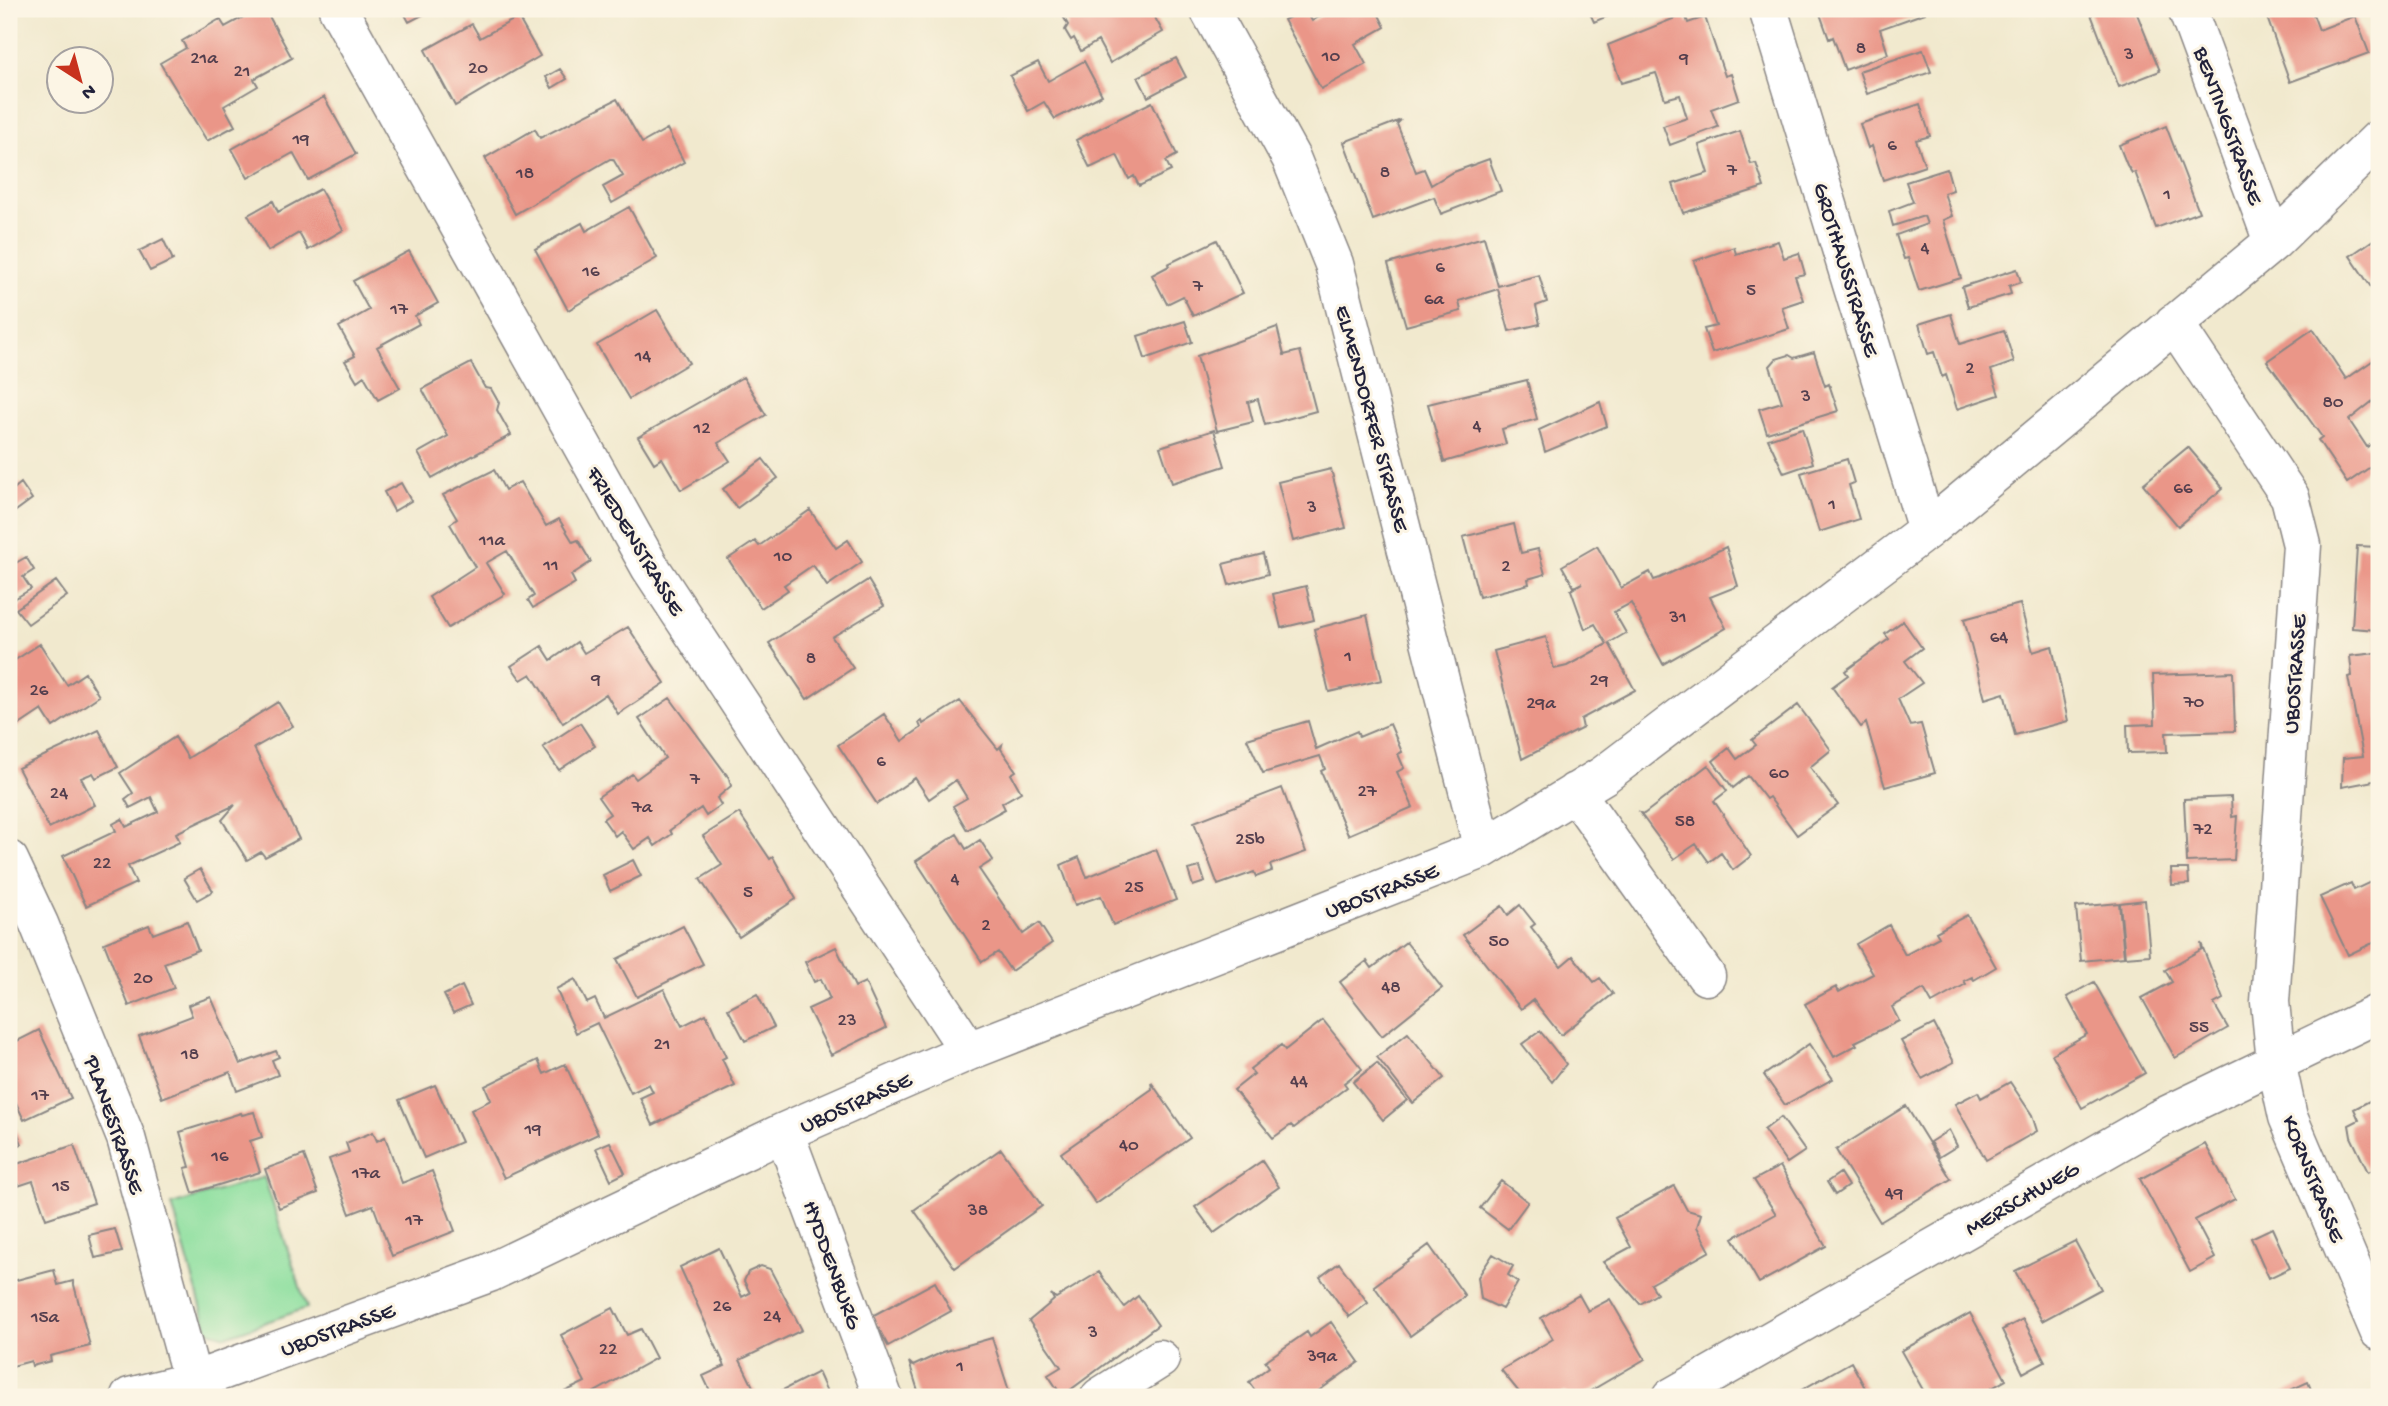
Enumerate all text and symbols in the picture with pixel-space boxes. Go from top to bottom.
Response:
house number: 8 [1856,38,1866,61]
street label: BENTINGSTRASSE [2185,43,2268,210]
house number: 3 [2123,44,2134,67]
north arrow [46,46,116,116]
house number: 10 [1321,46,1340,69]
house number: 21a [190,48,219,71]
house number: 9 [1678,48,1689,71]
house number: 20 [468,58,488,81]
house number: 21 [234,61,251,84]
text: N [76,78,100,104]
house number: 19 [291,129,310,152]
house number: 6 [1887,135,1897,158]
house number: 7 [1726,160,1738,183]
house number: 8 [1380,162,1390,185]
house number: 18 [515,163,534,186]
street label: GROTHAUSSTRASSE [1805,180,1884,362]
house number: 1 [2162,184,2171,207]
house number: 4 [1921,238,1930,261]
house number: 6 [1435,257,1445,280]
house number: 16 [581,261,600,284]
house number: 7 [1192,276,1204,299]
house number: 5 [1746,280,1756,303]
house number: 6a [1424,289,1446,312]
house number: 17 [389,299,409,322]
street label: ELMENDORFER STRASSE [1327,303,1414,537]
house number: 14 [634,346,651,369]
house number: 2 [1965,358,1975,381]
house number: 3 [1800,386,1811,409]
house number: 80 [2322,392,2344,415]
house number: 4 [1473,416,1482,439]
house number: 12 [693,418,711,441]
street label: FRIEDENSTRASSE [578,462,690,623]
house number: 66 [2173,478,2193,501]
house number: 1 [1827,494,1836,517]
house number: 3 [1306,497,1317,520]
house number: 11a [478,530,506,553]
house number: 10 [773,546,792,569]
house number: 11 [542,555,559,578]
house number: 2 [1501,556,1511,579]
house number: 31 [1668,607,1687,630]
street label: UBOSTRASSE [2279,612,2314,735]
house number: 64 [1990,627,2008,650]
house number: 1 [1343,646,1352,669]
house number: 8 [806,648,816,671]
house number: 9 [590,669,601,692]
house number: 29 [1590,670,1609,693]
house number: 26 [30,680,49,703]
house number: 70 [2183,692,2205,715]
house number: 29a [1526,693,1557,716]
house number: 6 [876,751,886,774]
house number: 60 [1769,763,1789,786]
house number: 7 [689,769,701,792]
house number: 27 [1357,781,1378,804]
house number: 24 [50,783,68,806]
house number: 7a [631,797,654,820]
house number: 58 [1675,811,1695,834]
house number: 72 [2192,819,2213,842]
house number: 25b [1235,829,1265,852]
house number: 22 [93,853,111,876]
street label: UBOSTRASSE [1322,858,1445,926]
house number: 4 [951,869,960,892]
house number: 25 [1124,877,1144,900]
house number: 5 [743,882,753,905]
house number: 2 [981,915,991,938]
house number: 50 [1489,931,1510,954]
house number: 20 [133,968,153,991]
house number: 48 [1381,977,1401,1000]
house number: 23 [837,1010,857,1033]
house number: 55 [2189,1017,2209,1040]
house number: 21 [654,1034,671,1057]
house number: 18 [180,1044,199,1067]
street label: PLANESTRASSE [76,1051,150,1200]
street label: UBOSTRASSE [796,1067,918,1141]
house number: 44 [1290,1071,1308,1094]
house number: 17 [30,1085,50,1108]
street label: KORNSTRASSE [2274,1112,2350,1248]
house number: 19 [523,1119,542,1142]
house number: 40 [1119,1135,1139,1158]
house number: 16 [210,1146,229,1169]
street label: MERSCHWEG [1961,1156,2086,1243]
house number: 17a [351,1163,381,1186]
house number: 15 [51,1176,70,1199]
house number: 49 [1885,1183,1904,1206]
street label: HYDDENBURG [795,1197,867,1335]
house number: 38 [967,1200,988,1223]
house number: 17 [404,1210,424,1233]
house number: 26 [713,1296,732,1319]
street label: UBOSTRASSE [277,1298,401,1364]
house number: 24 [763,1306,781,1329]
house number: 15a [30,1307,61,1330]
house number: 3 [1087,1322,1098,1345]
house number: 22 [599,1339,617,1362]
house number: 39a [1306,1346,1338,1369]
house number: 1 [955,1356,964,1379]

